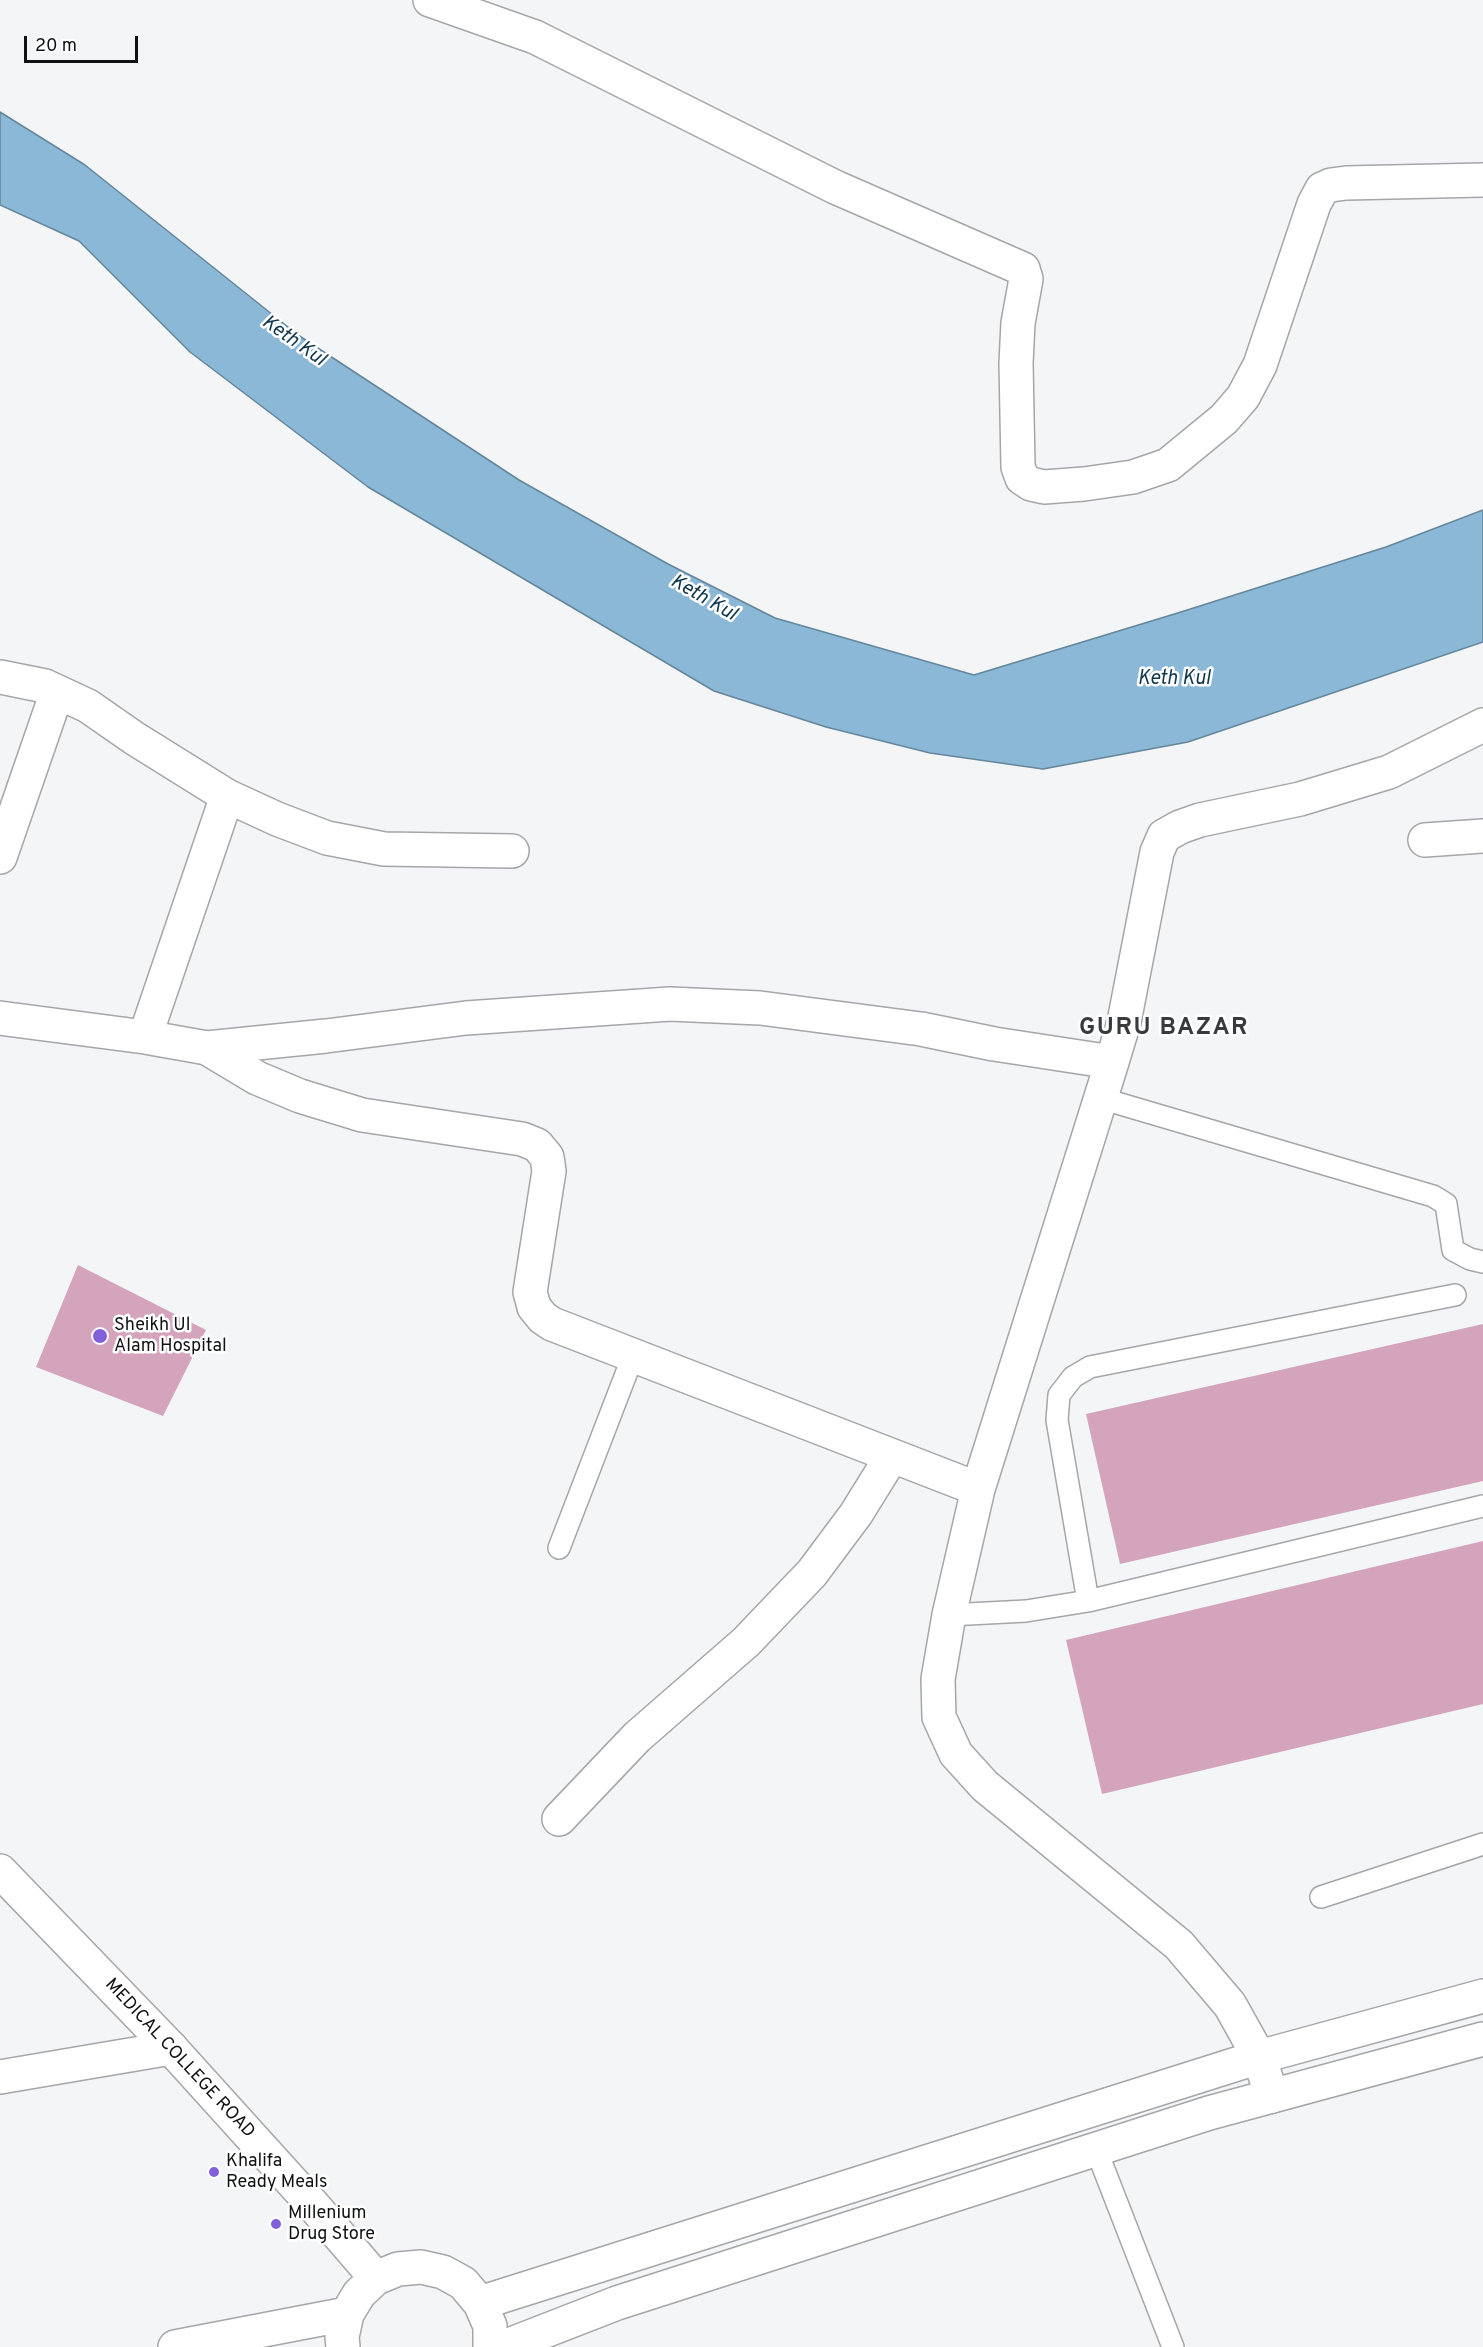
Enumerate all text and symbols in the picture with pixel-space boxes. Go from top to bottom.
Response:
scale bar [27,24,141,62]
text: 20 m [35,35,77,58]
water label: Keth Kul [256,311,330,373]
water label: Keth Kul [665,570,741,628]
water label: Keth Kul [1138,668,1210,692]
district label: GURU BAZAR [1079,1015,1249,1043]
place label: Sheikh Ul Alam Hospital [114,1315,227,1358]
marker: Sheikh Ul Alam Hospital [91,1327,109,1345]
street label: MEDICAL COLLEGE ROAD [99,1975,259,2143]
place label: Khalifa Ready Meals [226,2151,327,2194]
marker: Khalifa Ready Meals [207,2165,221,2179]
place label: Millenium Drug Store [288,2203,375,2246]
marker: Millenium Drug Store [269,2217,283,2231]

